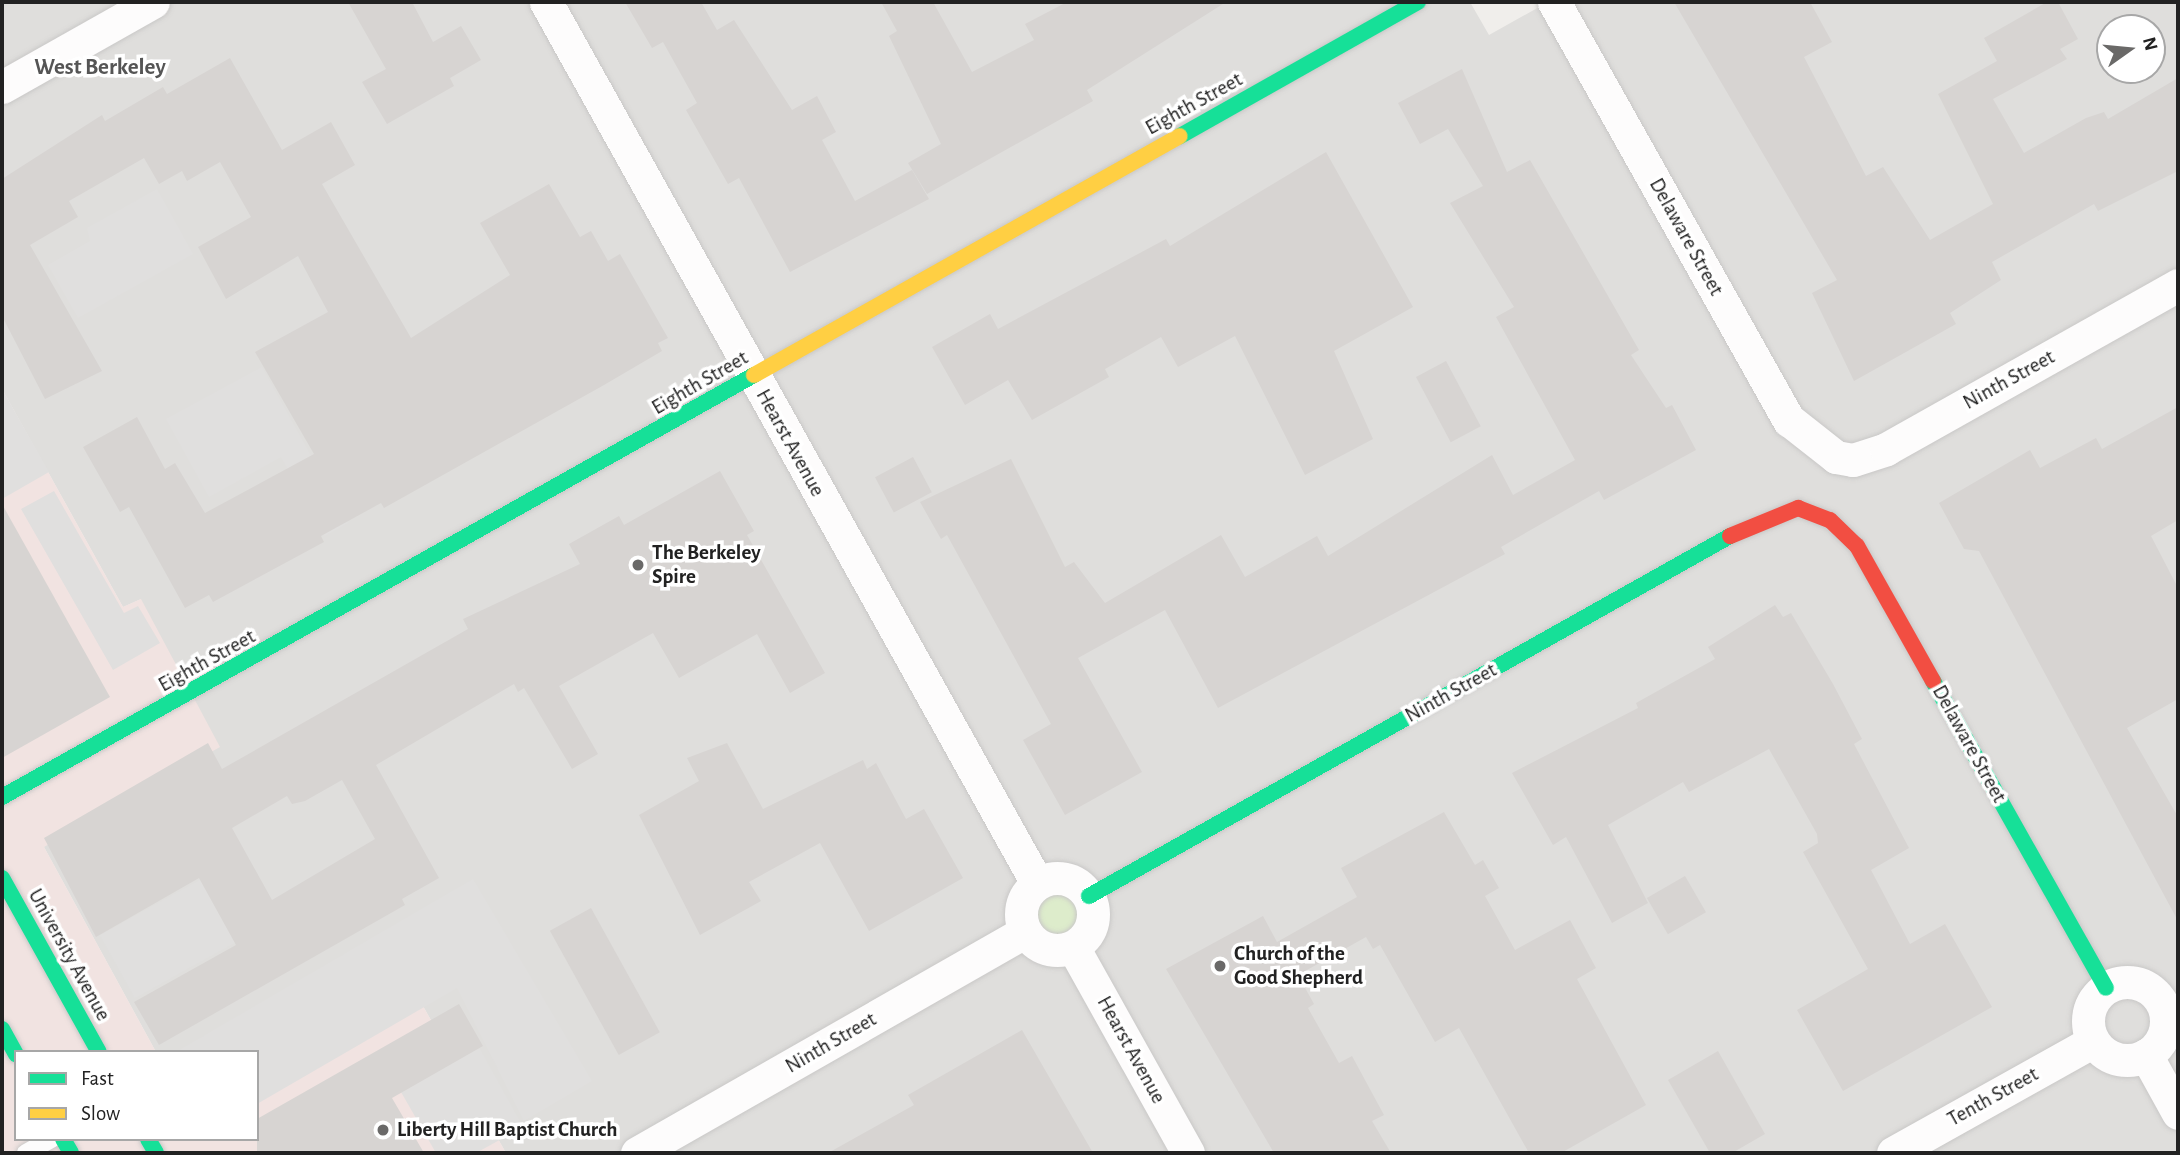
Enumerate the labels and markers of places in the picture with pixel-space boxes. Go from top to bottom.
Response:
place label: The Berkeley Spire [652,540,761,590]
marker: The Berkeley Spire [630,557,646,573]
place label: Church of the Good Shepherd [1234,941,1363,991]
marker: Church of the Good Shepherd [1212,958,1228,974]
place label: Liberty Hill Baptist Church [397,1117,617,1143]
marker: Liberty Hill Baptist Church [375,1122,391,1138]

